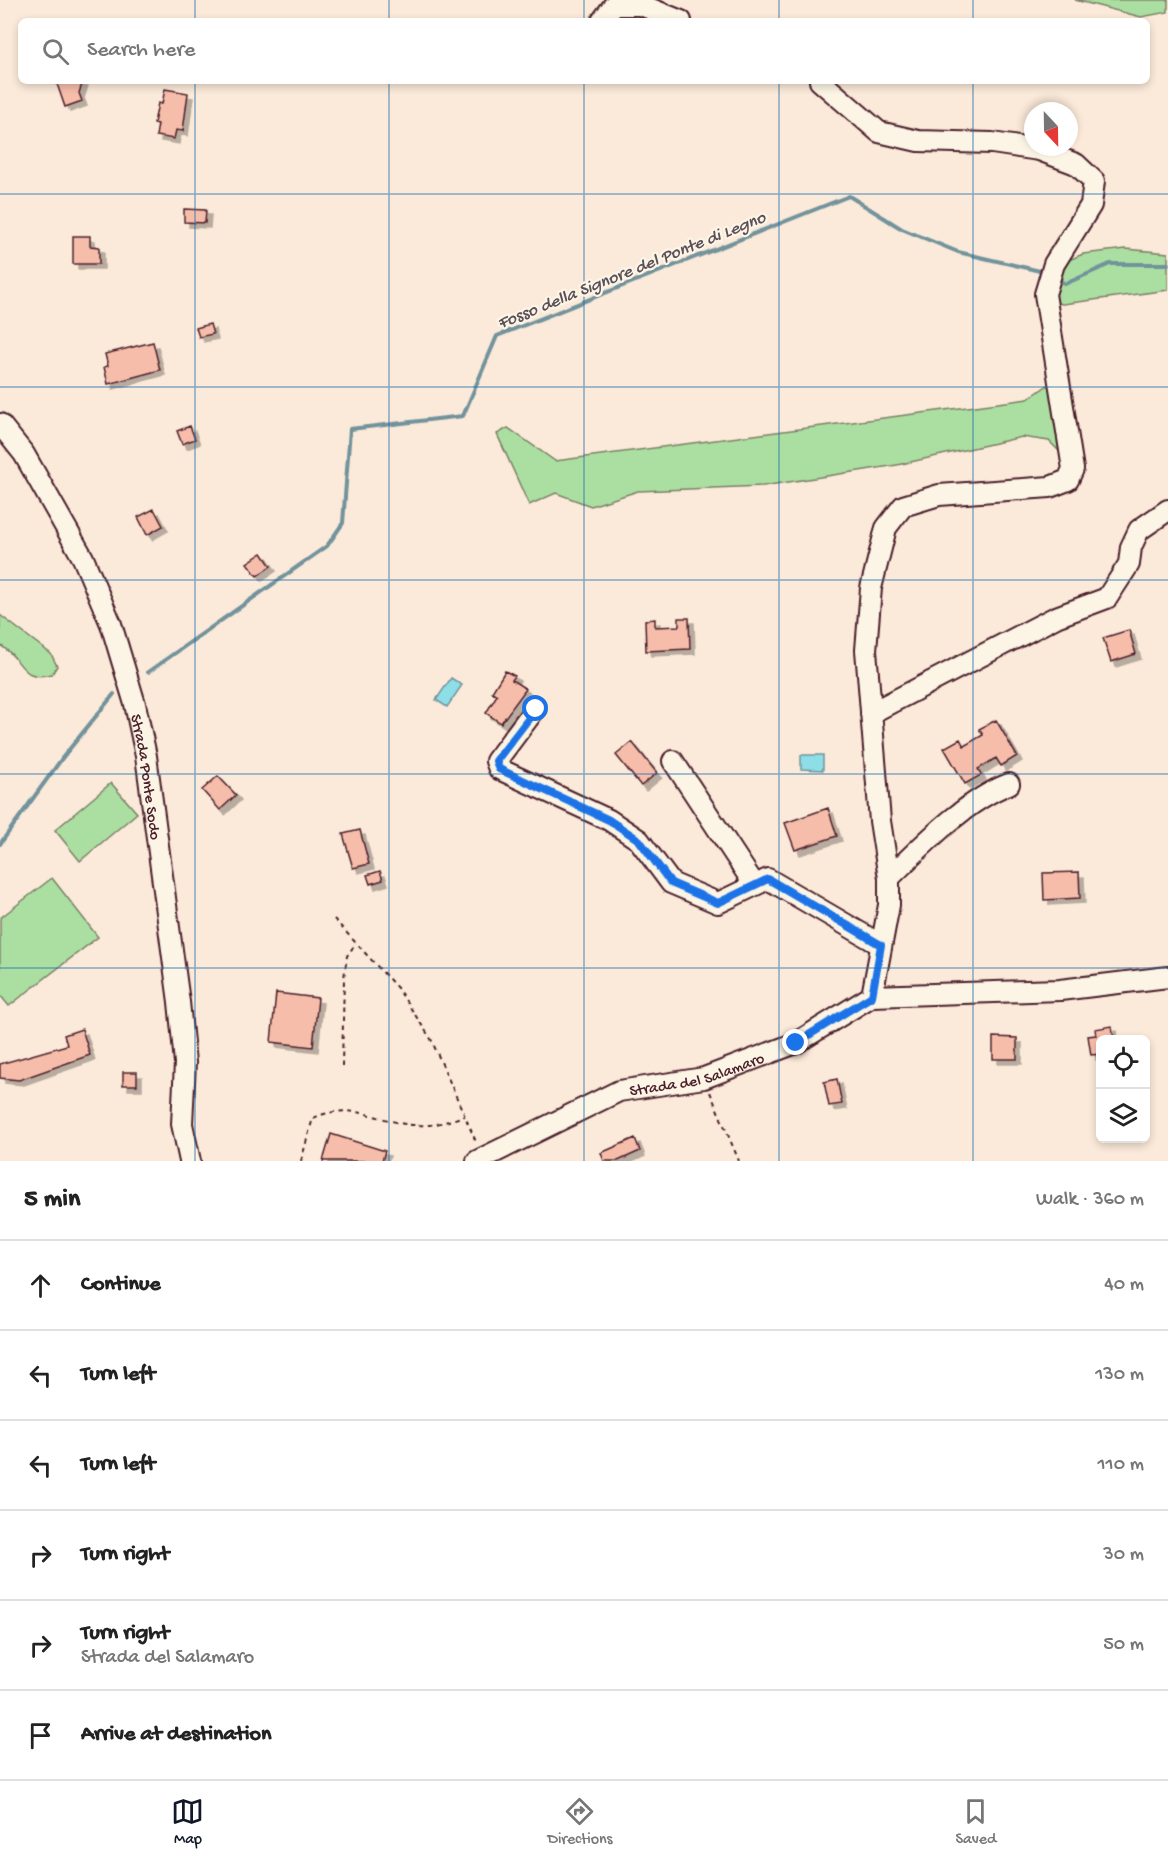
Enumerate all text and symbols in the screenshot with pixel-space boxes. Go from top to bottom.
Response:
search box [18,18,1150,84]
icon: search [39,35,72,68]
text: Search here [87,38,195,64]
north arrow [1024,102,1078,156]
water label: Fosso della Signore del Ponte di Legno [495,208,770,335]
route start [522,695,548,721]
street label: Strada Ponte Sodo [124,713,163,841]
route end [782,1029,808,1055]
map controls [1096,1035,1150,1143]
button: locate [1096,1035,1150,1089]
street label: Strada del Salamaro [628,1050,767,1102]
button: layers [1096,1089,1150,1143]
text: 5 min [24,1185,80,1216]
text: Walk · 360 m [1036,1189,1144,1212]
icon: ahead [24,1269,57,1302]
text: Continue [81,1272,161,1298]
text: 40 m [1104,1274,1144,1297]
icon: left [24,1359,57,1392]
text: Turn left [81,1362,155,1388]
text: 130 m [1095,1364,1144,1387]
icon: left [24,1449,57,1482]
text: Turn left [81,1452,155,1478]
text: 110 m [1098,1454,1144,1477]
icon: right [24,1539,57,1572]
text: Turn right [81,1542,169,1568]
text: 30 m [1103,1544,1144,1567]
text: Turn right [81,1621,169,1647]
icon: right [24,1629,57,1662]
text: 50 m [1103,1634,1144,1657]
text: Strada del Salamaro [81,1647,254,1670]
icon: arrive [24,1719,57,1752]
text: Arrive at destination [81,1722,271,1748]
tab: Map [171,1795,204,1850]
tab: Directions [547,1795,613,1850]
tab: Saved [955,1795,996,1850]

